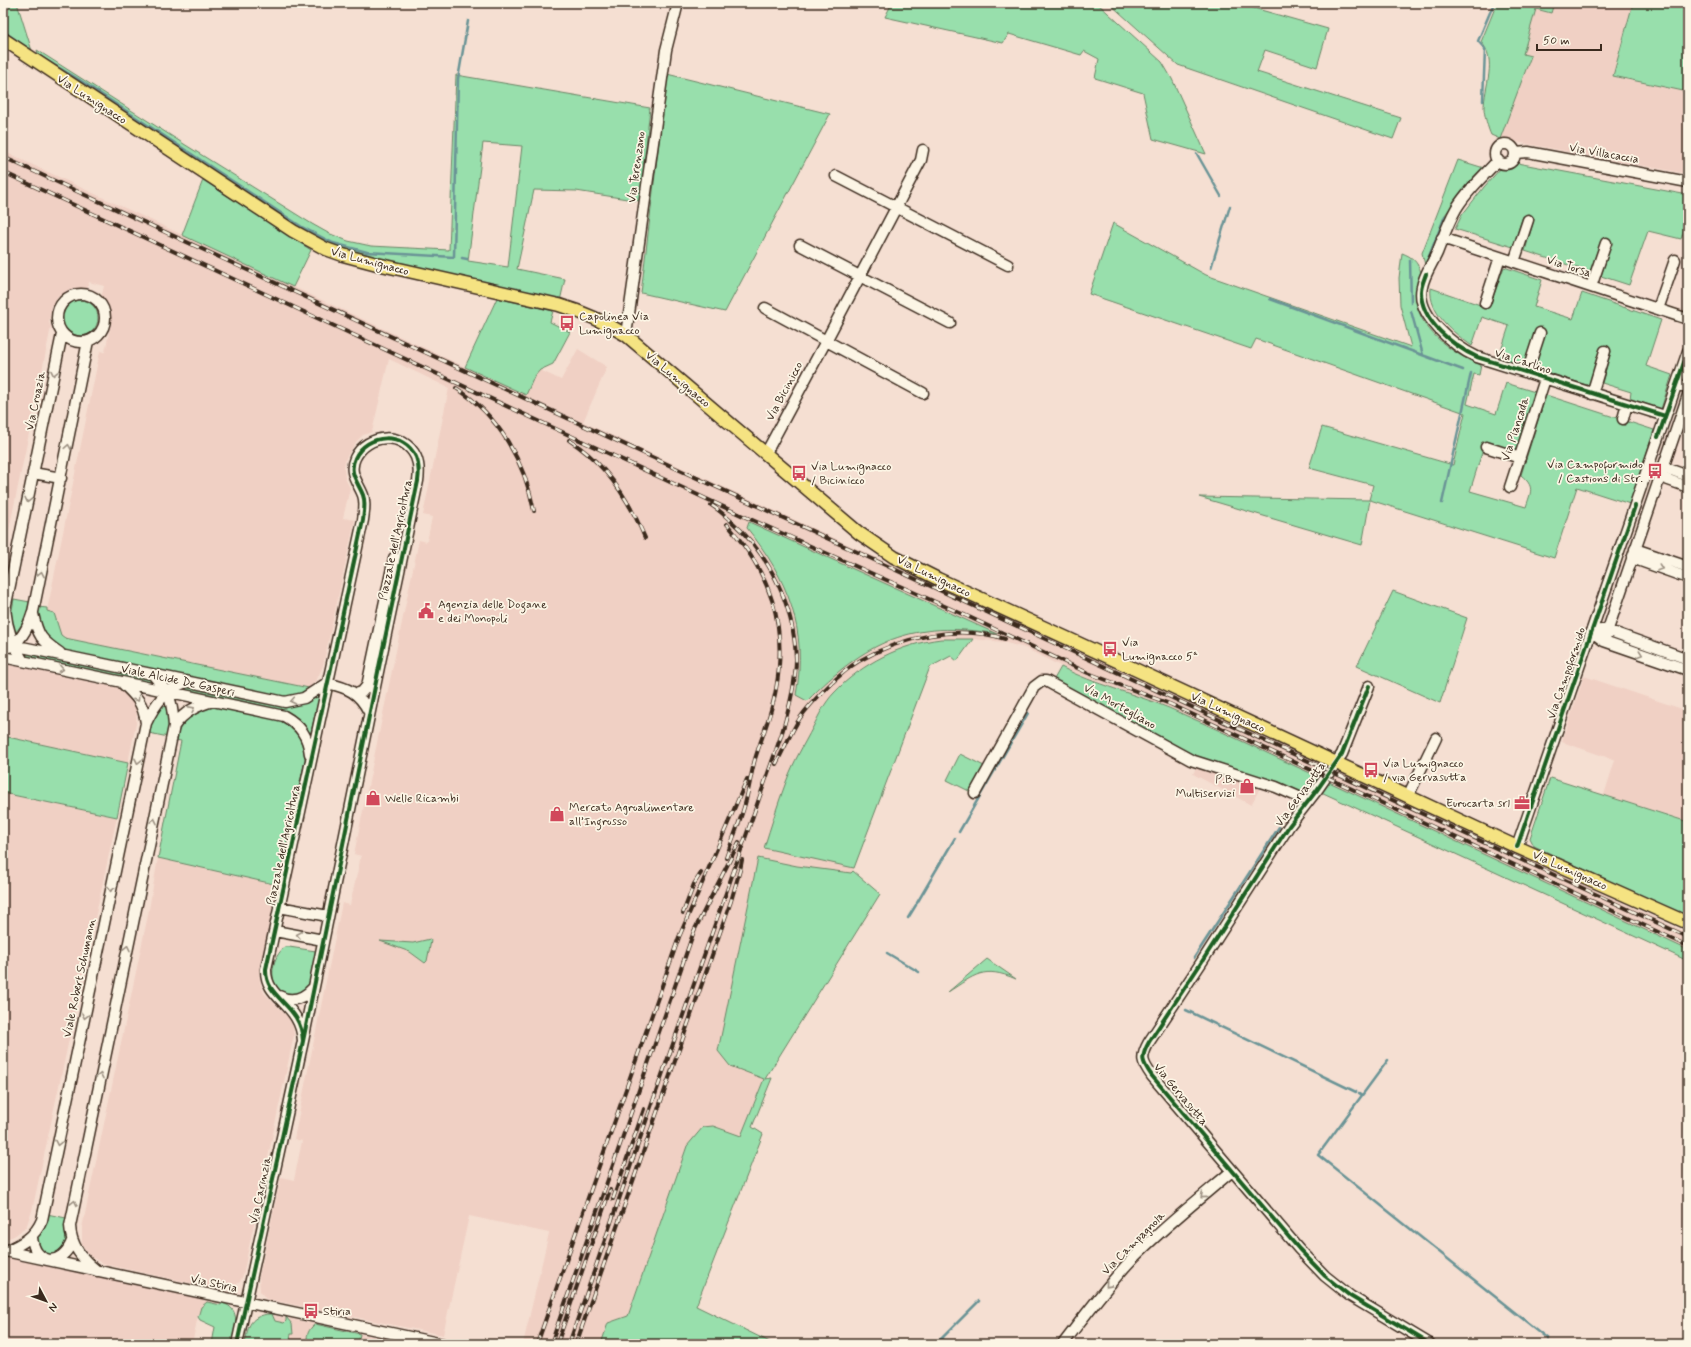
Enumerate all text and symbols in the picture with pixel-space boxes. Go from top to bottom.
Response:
scale bar [1537,26,1601,52]
text: 50 m [1543,33,1570,49]
street label: Via Lumignacco [53,71,129,128]
street label: Via Terenzano [624,130,650,204]
street label: Via Villacaccia [1568,140,1640,168]
street label: Via Lumignacco [329,244,411,280]
street label: Via Torsa [1544,252,1593,282]
place label: Capolinea Via Lumignacco [579,309,649,339]
bus stop icon: Capolinea Via Lumignacco [558,314,576,332]
street label: Via Carlino [1492,345,1553,379]
street label: Via Lumignacco [641,348,713,412]
street label: Via Bicinicco [763,359,807,424]
one-way arrow [51,369,59,376]
street label: Via Croazia [22,370,50,432]
street label: Via Piancada [1498,395,1534,463]
one-way arrow [63,444,71,450]
place label: Via Campoformido / Castions di Str. [1547,457,1643,487]
place label: Via Lumignacco / Bicinicco [811,459,891,489]
bus stop icon: Via Campoformido / Castions di Str. [1646,462,1664,480]
bus stop icon: Via Lumignacco / Bicinicco [790,464,808,482]
street label: Piazzale dell'Agricoltura [375,478,417,602]
one-way arrow [24,497,33,503]
street label: Via Lumignacco [894,552,973,602]
one-way arrow [1656,563,1663,572]
one-way arrow [36,571,44,577]
place label: Agenzia delle Dogane e dei Monopoli [438,597,547,627]
public building icon: Agenzia delle Dogane e dei Monopoli [417,602,435,620]
street label: Via Campoformido [1544,625,1591,722]
place label: Via Lumignacco 5ª [1122,635,1198,665]
bus stop icon: Via Lumignacco 5ª [1101,640,1119,658]
one-way arrow [1637,649,1644,657]
street label: Viale Alcide De Gasperi [119,661,236,701]
one-way arrow [58,665,64,673]
street label: Via Mortegliano [1080,680,1159,733]
street label: Via Lumignacco [1188,689,1267,737]
one-way arrow [133,695,140,702]
one-way arrow [290,696,296,705]
one-way arrow [188,707,195,714]
place label: Via Lumignacco / via Gervasutta [1383,756,1466,786]
one-way arrow [134,758,142,765]
street label: Via Gervasutta [1272,759,1330,830]
bus stop icon: Via Lumignacco / via Gervasutta [1362,761,1380,779]
place label: P.B. Multiservizi [1176,772,1235,802]
shop icon: P.B. Multiservizi [1238,777,1256,795]
street label: Piazzale dell'Agricoltura [263,783,305,907]
shop icon: Welle Ricambi [364,789,382,807]
place label: Welle Ricambi [385,791,459,807]
office icon: Eurocarta srl [1513,794,1531,812]
place label: Eurocarta srl [1446,796,1510,812]
place label: Mercato Agroalimentare all’Ingrosso [569,800,694,831]
shop icon: Mercato Agroalimentare all’Ingrosso [548,805,566,823]
one-way arrow [149,818,157,824]
street label: Via Lumignacco [1530,847,1610,895]
one-way arrow [107,886,116,892]
street label: Viale Robert Schumann [60,917,101,1039]
one-way arrow [296,931,302,940]
one-way arrow [123,945,131,952]
one-way arrow [81,1013,89,1019]
street label: Via Gervasutta [1149,1060,1211,1129]
one-way arrow [96,1073,104,1079]
one-way arrow [54,1140,63,1146]
street label: Via Carinzia [246,1154,276,1225]
one-way arrow [1200,1191,1207,1198]
one-way arrow [69,1200,77,1206]
street label: Via Campagnola [1098,1208,1170,1279]
street label: Via Stiria [189,1271,239,1297]
one-way arrow [1106,1280,1113,1288]
north arrow [26,1281,66,1321]
text: N [45,1300,60,1314]
bus stop icon: Stiria [302,1302,320,1320]
place label: Stiria [323,1304,351,1320]

